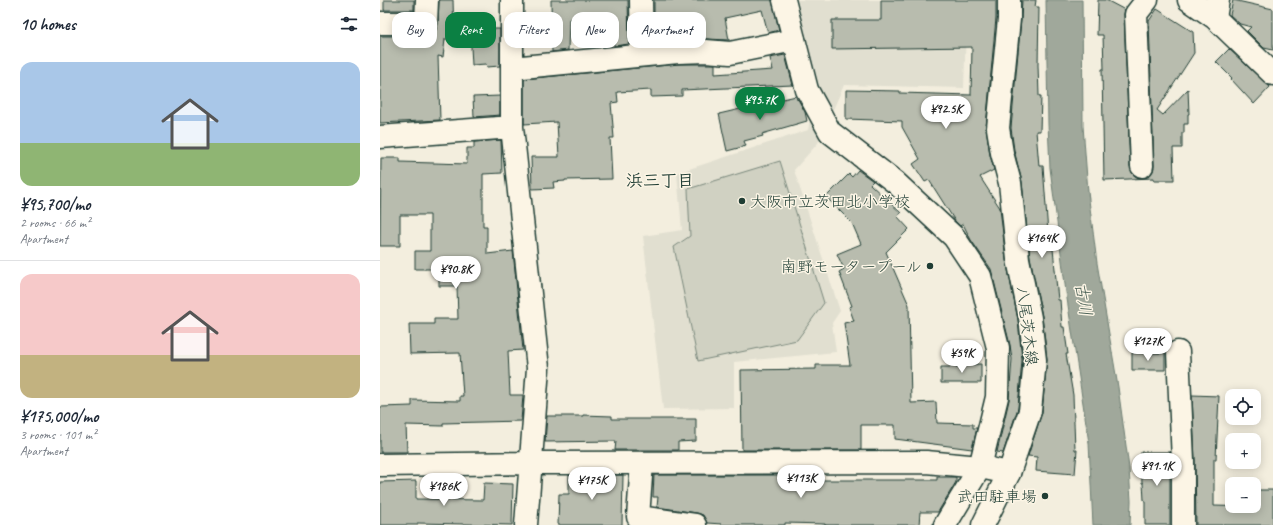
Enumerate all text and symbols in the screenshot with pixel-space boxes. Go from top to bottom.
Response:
chip: Buy [392,12,437,48]
chip: Rent [445,12,496,48]
chip: Filters [504,12,563,48]
chip: New [571,12,619,48]
chip: Apartment [627,12,706,48]
icon: filters [338,13,360,35]
text: 10 homes [20,14,76,35]
pin: ¥95.7K [727,87,793,121]
icon: home [154,88,226,160]
text: ¥95.7K [744,92,776,108]
pin: ¥92.5K [913,96,979,130]
text: ¥92.5K [930,101,962,117]
district label: 浜三丁目 [626,170,694,191]
place label: 大阪市立茨田北小学校 [750,192,910,212]
text: ¥95,700/mo [20,194,91,215]
marker: 大阪市立茨田北小学校 [737,196,747,206]
text: 2 rooms · 66 m² [20,215,90,231]
pin: ¥164K [1014,225,1070,259]
text: ¥164K [1027,230,1057,246]
text: Apartment [20,231,68,247]
pin: ¥90.8K [423,256,489,290]
place label: 南野モータープール [781,257,922,277]
text: ¥90.8K [440,261,472,277]
marker: 南野モータープール [925,261,935,271]
water label: 古川 [1070,281,1097,318]
street label: 八尾茨木線 [1012,285,1042,367]
icon: home [154,300,226,372]
pin: ¥127K [1120,328,1176,362]
text: ¥127K [1133,333,1163,349]
pin: ¥59K [938,340,986,374]
text: ¥59K [950,345,974,361]
map controls [1225,389,1261,513]
button: locate [1225,389,1261,425]
text: ¥175,000/mo [20,406,98,427]
text: 3 rooms · 101 m² [20,427,96,443]
button: + [1225,433,1261,469]
text: Apartment [20,443,68,459]
pin: ¥91.1K [1124,453,1190,487]
text: ¥91.1K [1141,458,1173,474]
pin: ¥113K [773,465,829,499]
pin: ¥175K [564,467,620,501]
text: ¥113K [786,470,816,486]
text: ¥175K [577,472,607,488]
pin: ¥186K [416,473,472,507]
button: − [1225,477,1261,513]
text: ¥186K [429,478,459,494]
place label: 武田駐車場 [957,487,1037,507]
marker: 武田駐車場 [1040,491,1050,501]

